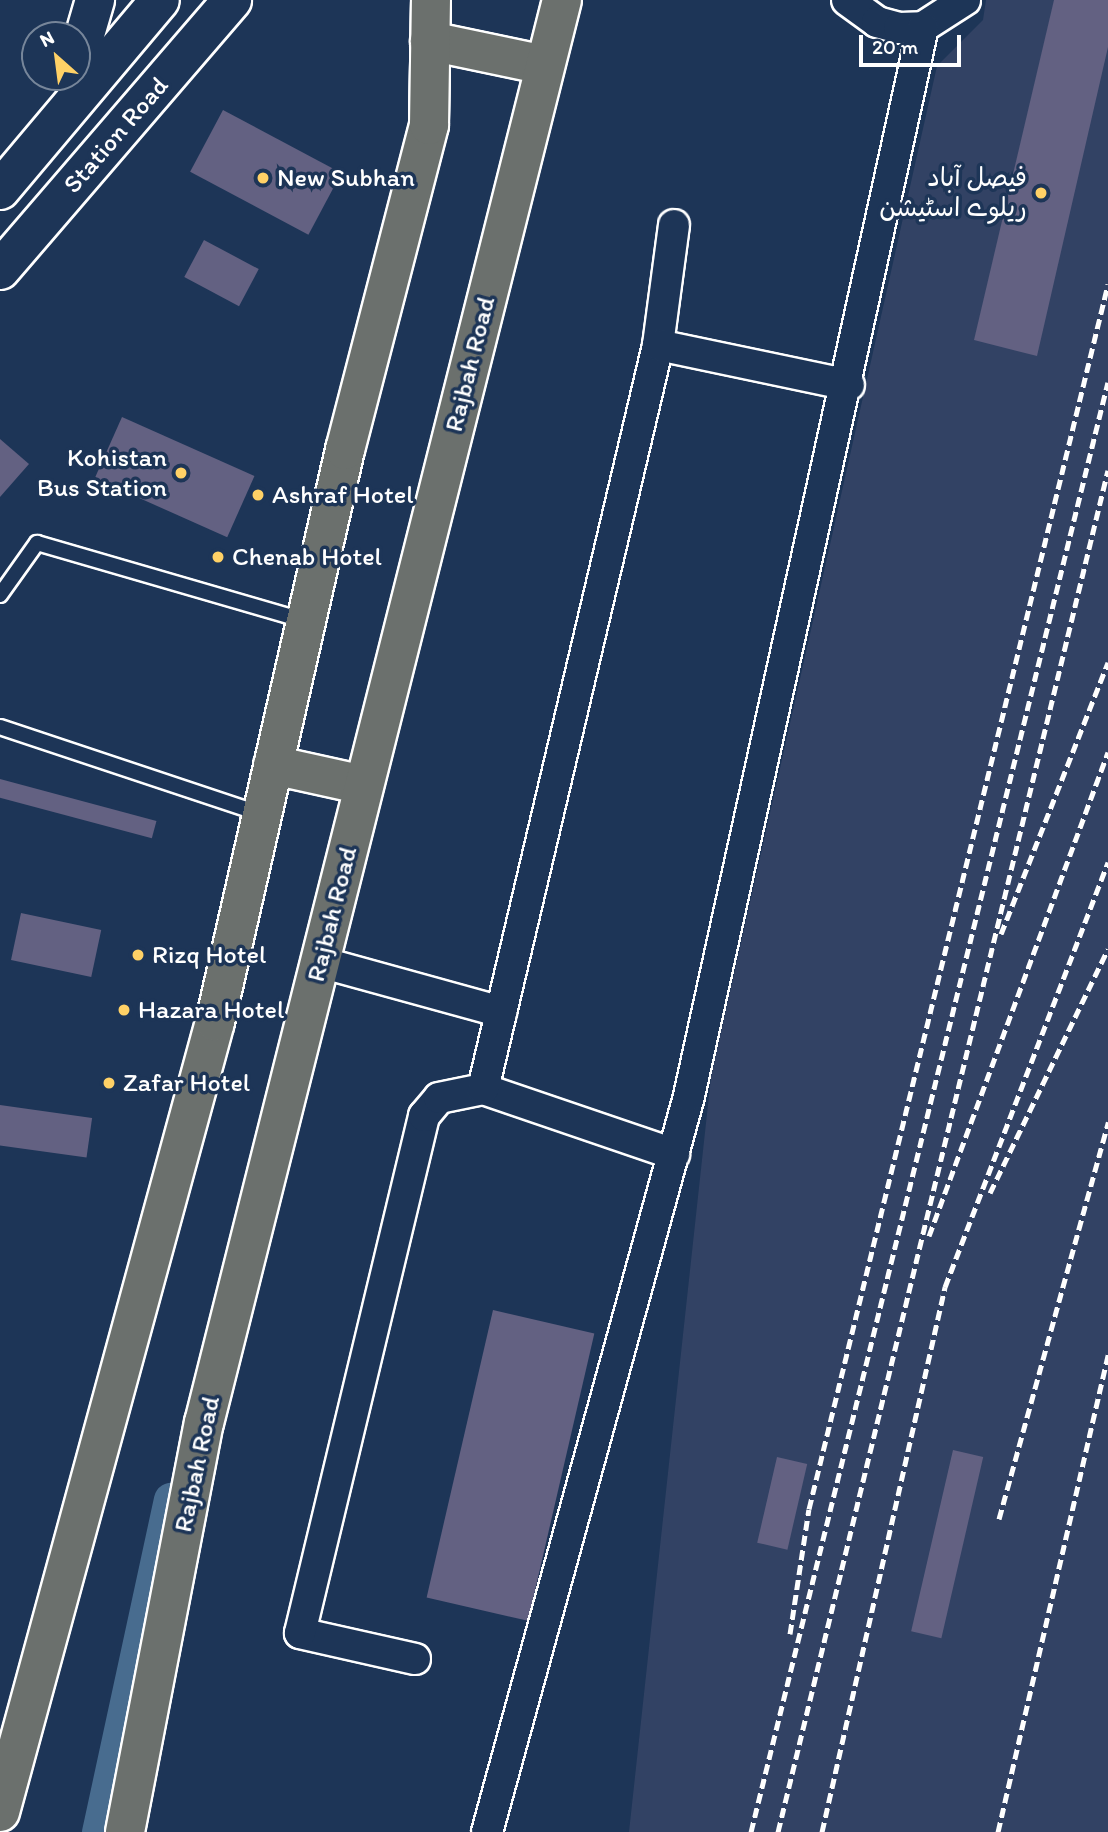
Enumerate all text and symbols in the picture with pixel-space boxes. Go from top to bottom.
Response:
north arrow [21,21,91,91]
scale bar [863,21,964,65]
text: N [36,26,58,52]
text: 20 m [872,34,918,59]
street label: Station Road [57,70,175,200]
place label: New Subhan [277,162,414,194]
place label: فیصل آباد ریلوے اسٹیشن [879,162,1027,224]
marker: New Subhan [255,170,271,186]
marker: فیصل آباد ریلوے اسٹیشن [1033,185,1049,201]
street label: Rajbah Road [438,293,502,435]
place label: Kohistan Bus Station [36,442,167,504]
marker: Kohistan Bus Station [173,465,189,481]
place label: Ashraf Hotel [272,479,413,511]
marker: Ashraf Hotel [250,487,266,503]
place label: Chenab Hotel [232,541,382,573]
marker: Chenab Hotel [210,549,226,565]
street label: Rajbah Road [300,843,364,985]
place label: Rizq Hotel [152,939,266,971]
marker: Rizq Hotel [130,947,146,963]
place label: Hazara Hotel [138,994,284,1026]
marker: Hazara Hotel [116,1002,132,1018]
place label: Zafar Hotel [123,1067,250,1099]
marker: Zafar Hotel [101,1075,117,1091]
street label: Rajbah Road [167,1393,227,1535]

